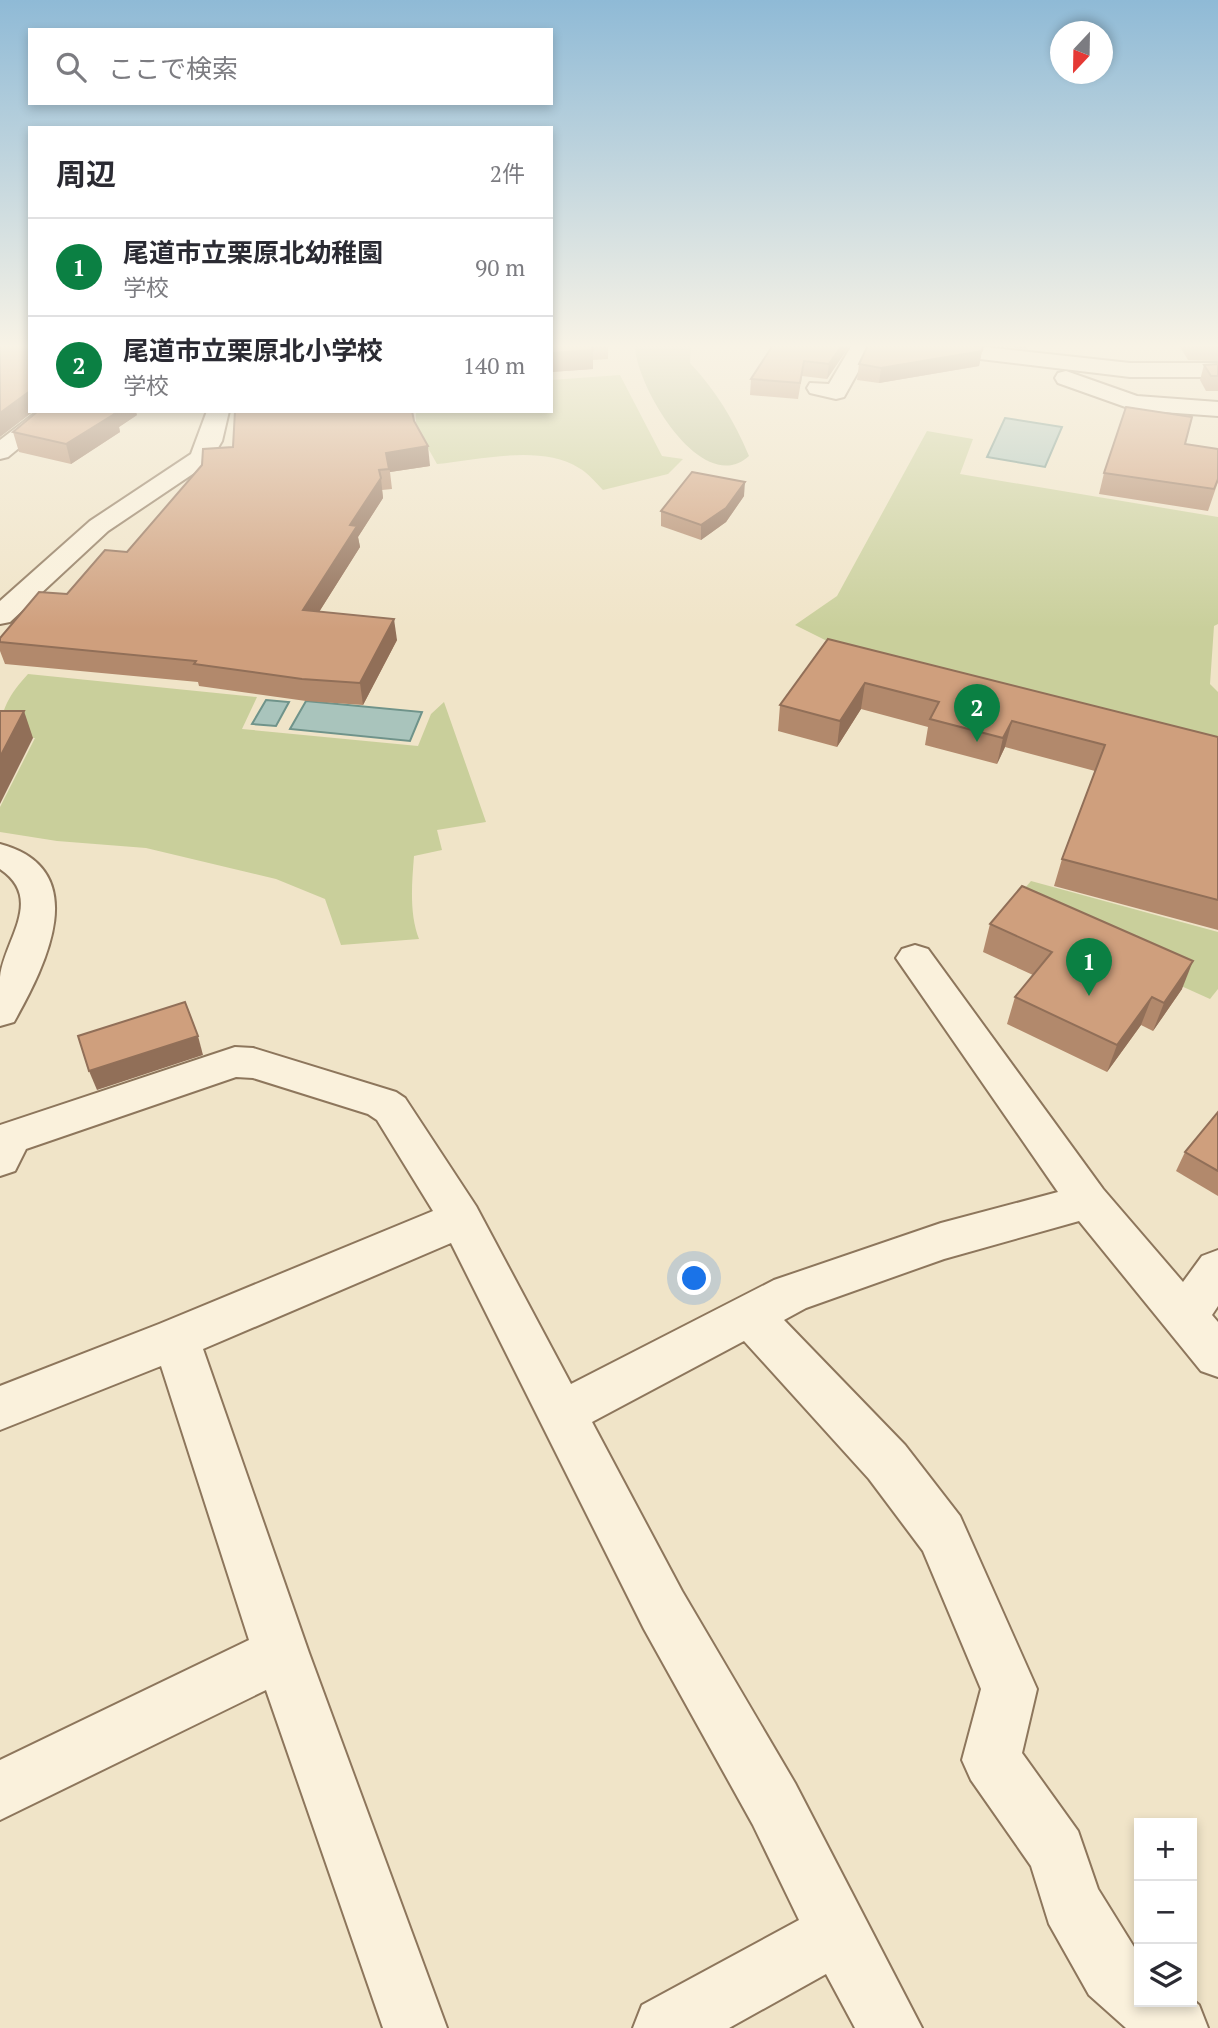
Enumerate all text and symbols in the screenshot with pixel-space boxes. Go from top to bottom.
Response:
north arrow [1050,21,1113,84]
search box [28,28,553,105]
icon: search [52,48,90,86]
text: ここで検索 [108,51,238,85]
text: 周辺 [56,154,116,194]
text: 2件 [490,158,525,189]
text: 尾道市立栗原北幼稚園 [123,235,383,269]
text: 1 [73,252,86,283]
text: 90 m [475,252,525,283]
text: 学校 [123,272,169,303]
text: 尾道市立栗原北小学校 [123,333,383,367]
text: 2 [73,350,86,381]
text: 140 m [463,350,525,381]
text: 学校 [123,370,169,401]
pin: 2 [954,684,1000,742]
pin: 1 [1066,938,1112,996]
your location [677,1261,711,1295]
map controls [1134,1818,1197,2007]
button: + [1134,1818,1197,1881]
button: − [1134,1881,1197,1944]
button: layers [1134,1944,1197,2007]

